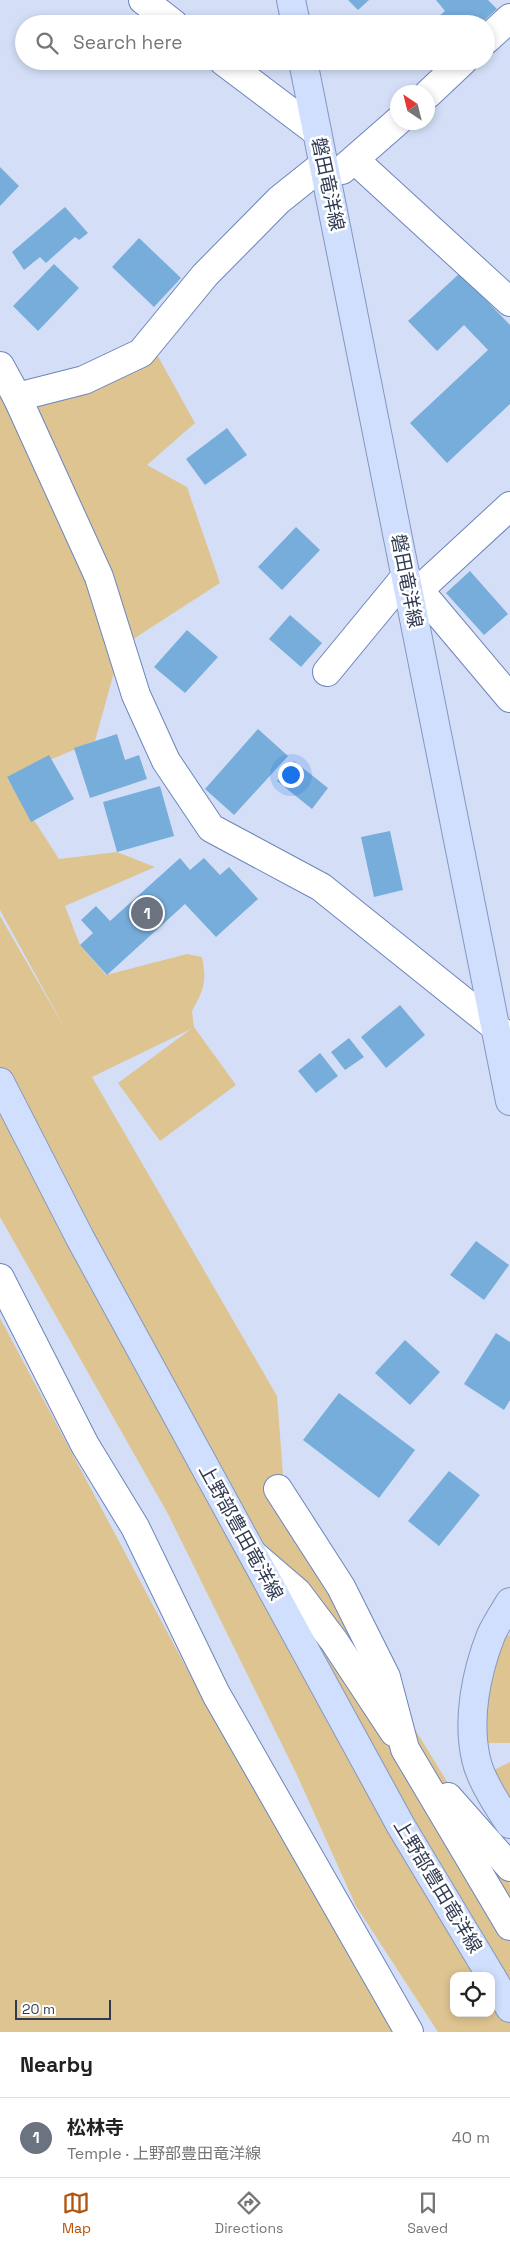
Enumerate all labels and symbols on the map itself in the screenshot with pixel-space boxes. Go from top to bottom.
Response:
north arrow [390,85,435,130]
street label: 磐田竜洋線 [306,135,350,233]
street label: 磐田竜洋線 [386,532,428,630]
your location [278,762,304,788]
pin: 1 [131,894,163,932]
street label: 上野部豊田竜洋線 [193,1459,289,1605]
street label: 上野部豊田竜洋線 [388,1814,488,1958]
scale bar [15,1997,111,2020]

